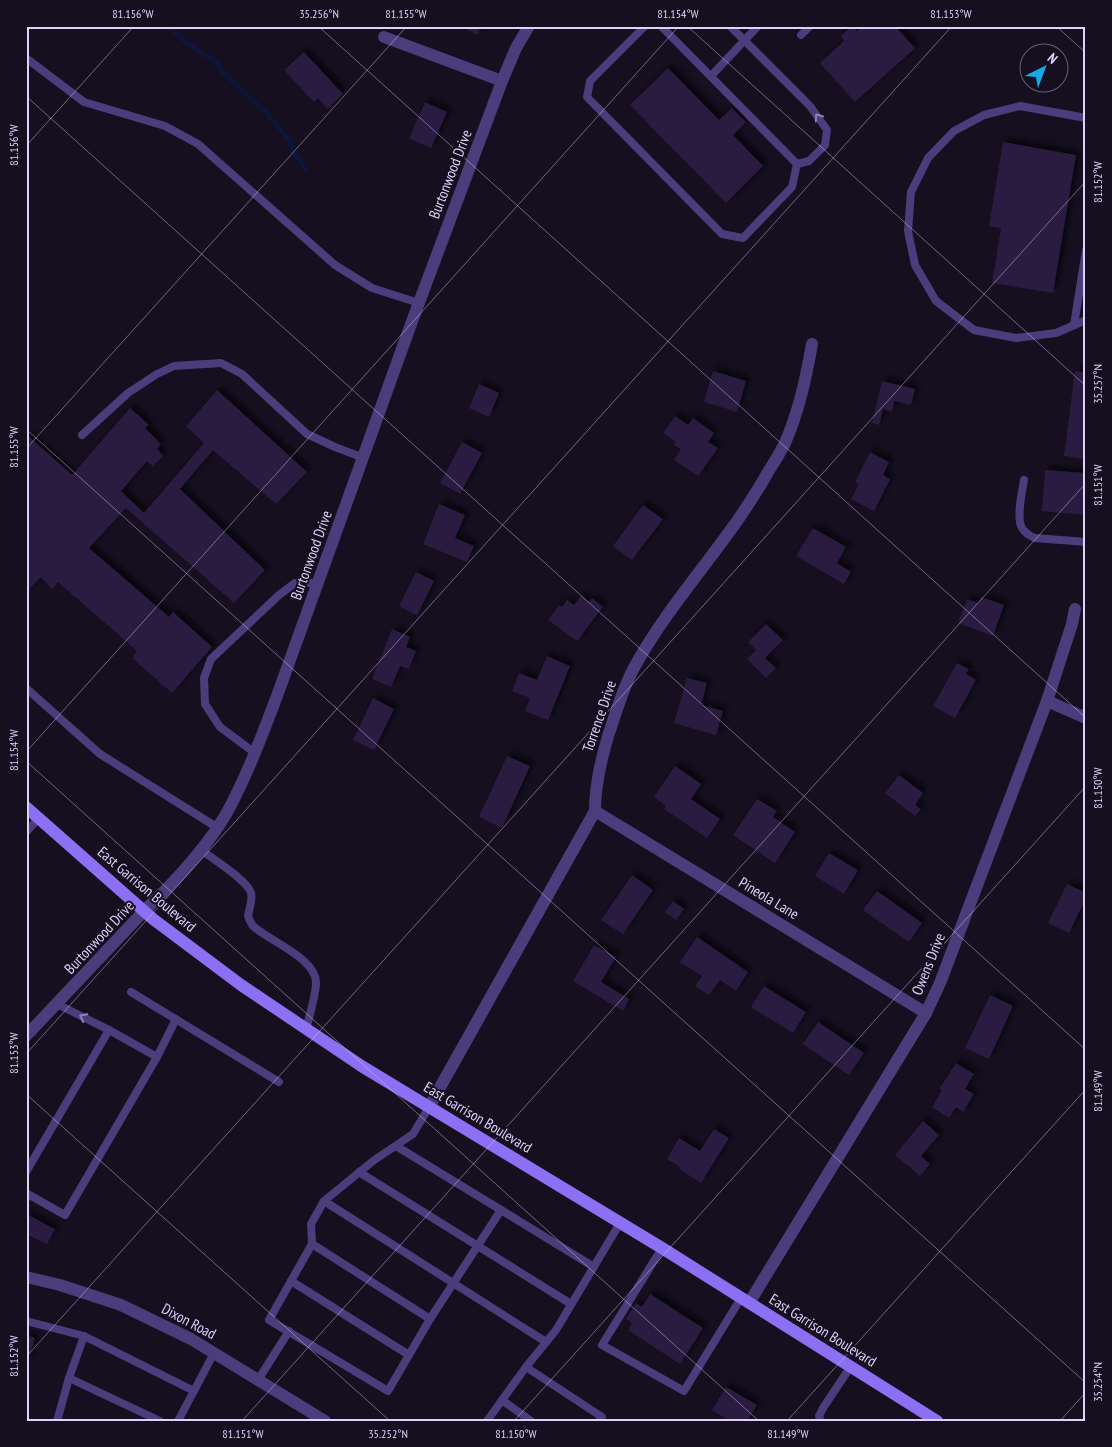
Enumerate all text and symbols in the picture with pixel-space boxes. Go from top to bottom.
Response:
text: 81.156°W [112,6,154,21]
text: 35.256°N [299,6,339,21]
text: 81.155°W [385,6,427,21]
text: 81.154°W [657,6,699,21]
text: 81.153°W [930,6,972,21]
north arrow [1020,42,1070,92]
text: N [1044,49,1062,68]
one-way arrow [815,113,824,123]
text: 81.156°W [6,124,21,166]
street label: Burtonwood Drive [424,127,476,221]
text: 81.152°W [1090,161,1105,203]
text: 35.257°N [1090,364,1105,404]
text: 81.155°W [6,426,21,468]
text: 81.151°W [1090,464,1105,506]
street label: Burtonwood Drive [286,508,336,602]
street label: Torrence Drive [578,678,620,754]
text: 81.154°W [6,729,21,771]
text: 81.150°W [1090,767,1105,809]
street label: East Garrison Boulevard [94,842,200,936]
street label: Pineola Lane [736,873,802,923]
street label: Burtonwood Drive [60,896,138,978]
street label: Owens Drive [907,930,949,998]
one-way arrow [79,1013,88,1023]
text: 81.153°W [6,1032,21,1074]
text: 81.149°W [1090,1070,1105,1112]
street label: East Garrison Boulevard [420,1077,536,1157]
street label: East Garrison Boulevard [766,1289,880,1371]
street label: Dixon Road [159,1299,219,1343]
text: 81.152°W [6,1335,21,1377]
text: 35.254°N [1090,1362,1105,1402]
text: 81.151°W [222,1426,264,1441]
text: 35.252°N [368,1426,408,1441]
text: 81.150°W [495,1426,537,1441]
text: 81.149°W [767,1426,809,1441]

